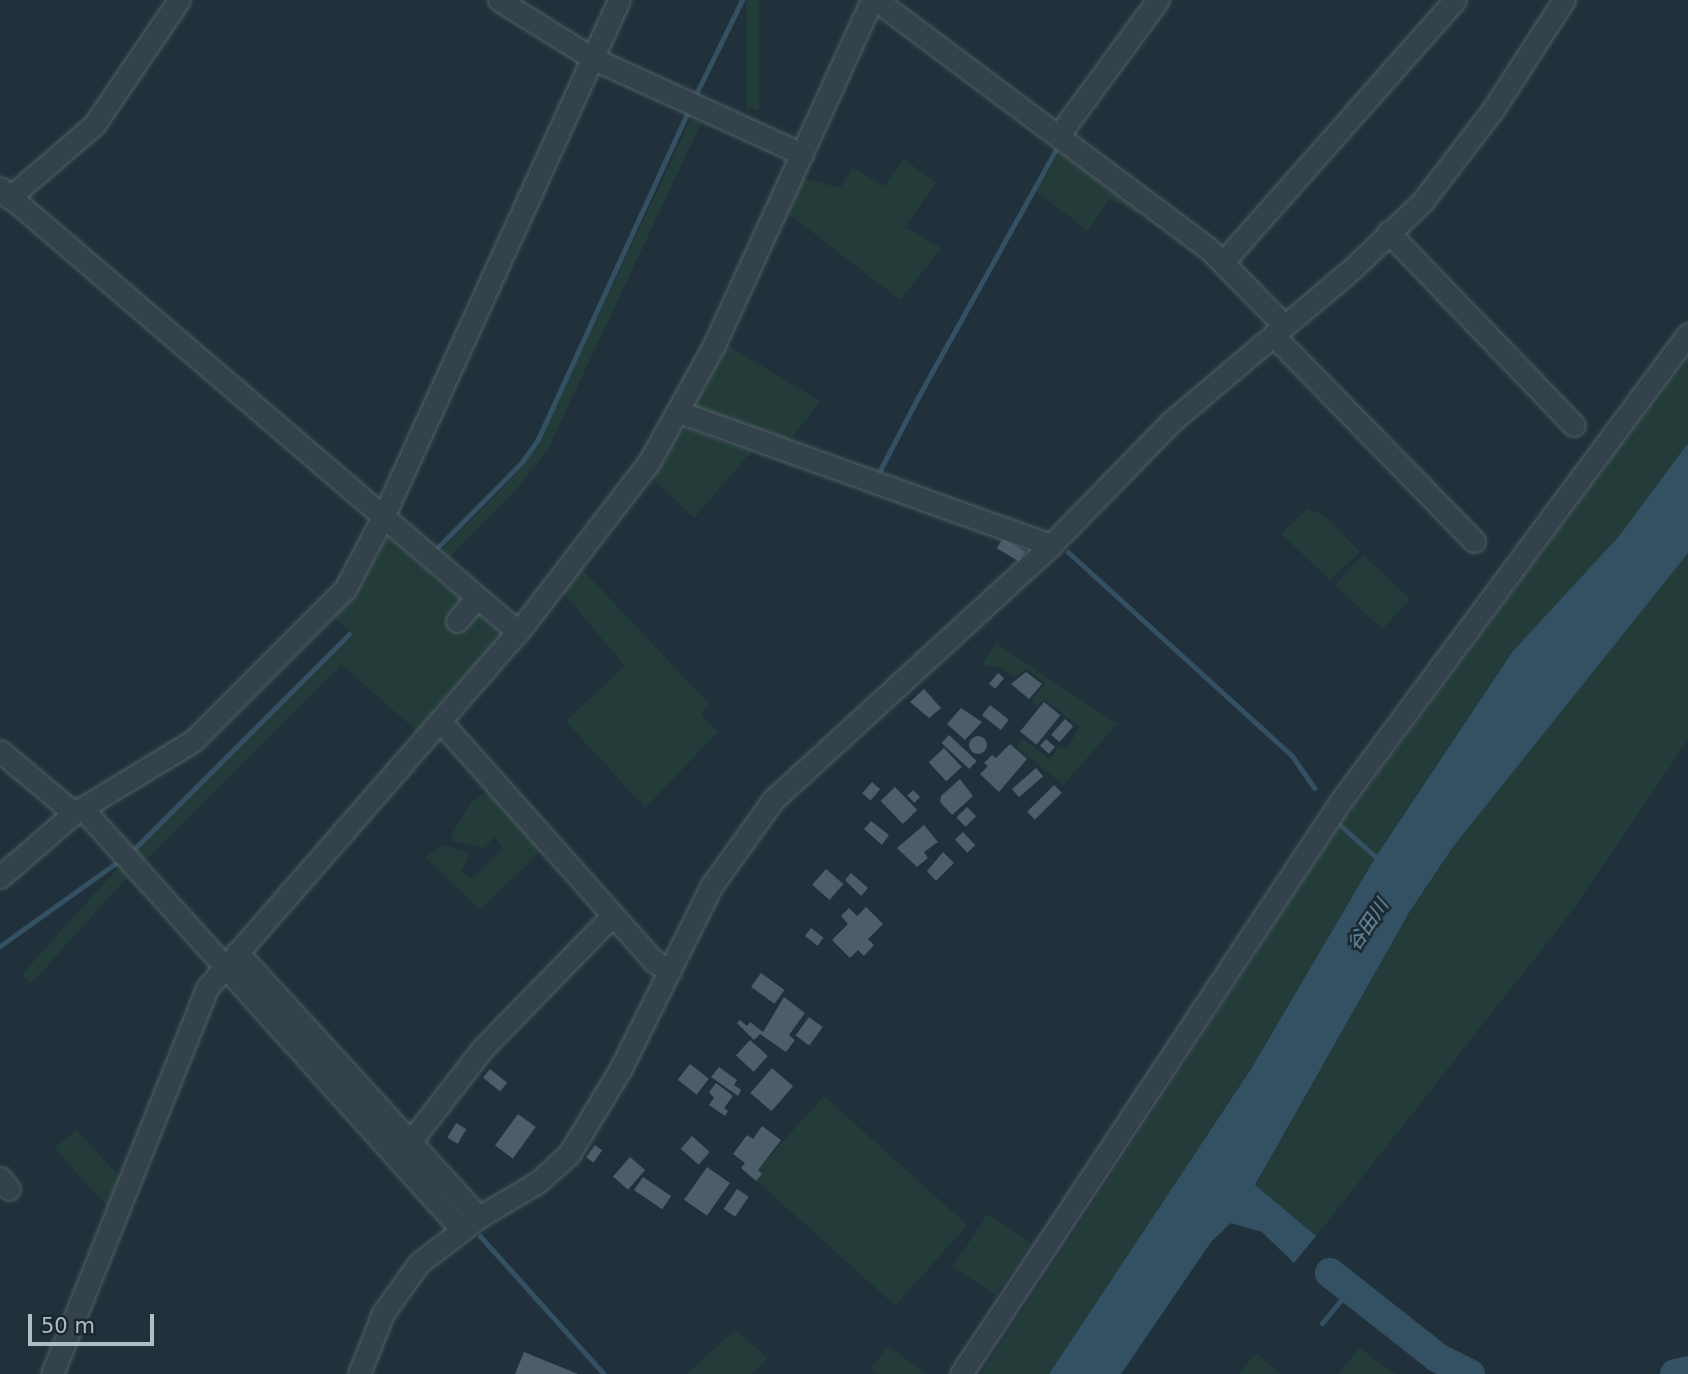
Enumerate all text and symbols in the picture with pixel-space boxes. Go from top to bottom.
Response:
water label: 谷田川 [1343,895,1393,955]
scale bar [32,1300,158,1344]
text: 50 m [41,1314,95,1338]

